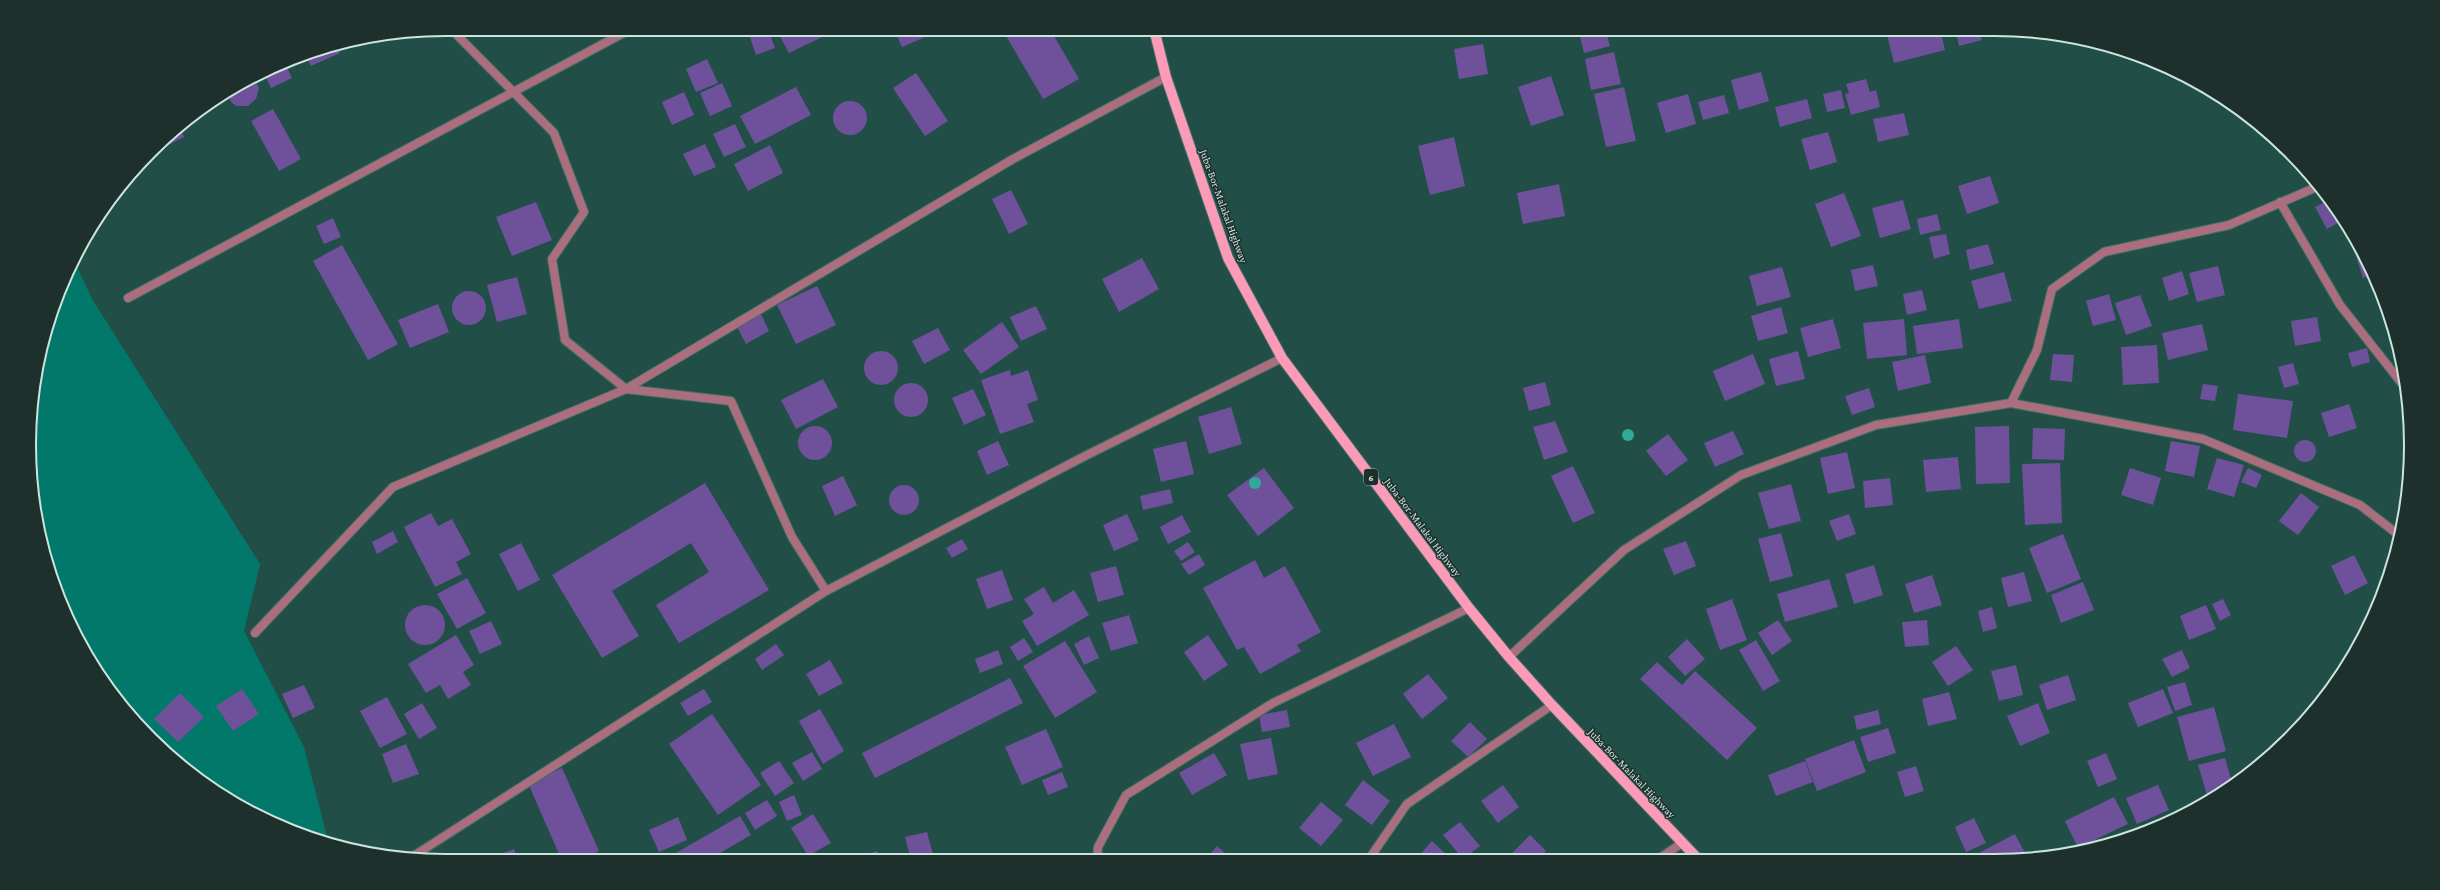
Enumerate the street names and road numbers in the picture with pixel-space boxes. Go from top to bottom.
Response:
street label: Juba-Bor-Malakal Highway [1197,147,1251,266]
road number: 6 [1364,469,1378,485]
street label: Juba-Bor-Malakal Highway [1381,475,1465,580]
street label: Juba-Bor-Malakal Highway [1585,725,1679,822]

